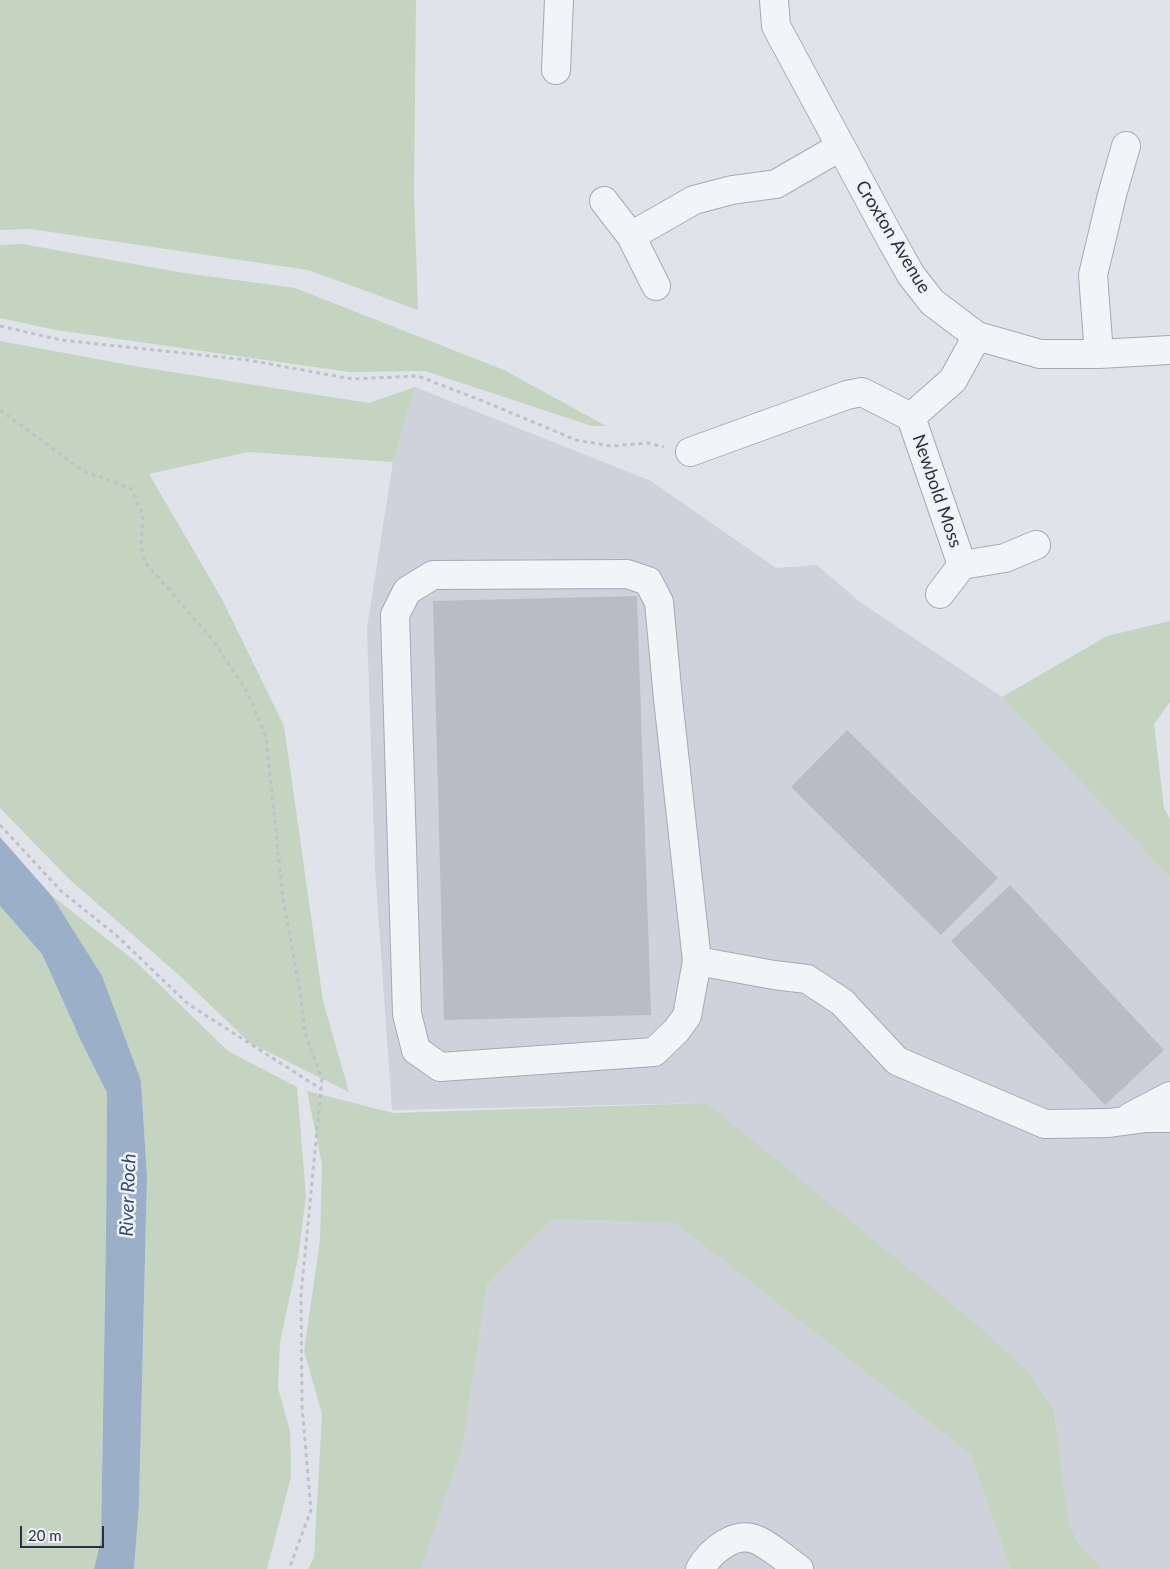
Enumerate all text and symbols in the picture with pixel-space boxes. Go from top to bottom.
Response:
street label: Croxton Avenue [851,177,935,297]
street label: Newbold Moss [908,431,966,551]
water label: River Roch [115,1153,141,1237]
scale bar [22,1516,106,1548]
text: 20 m [28,1526,62,1544]

